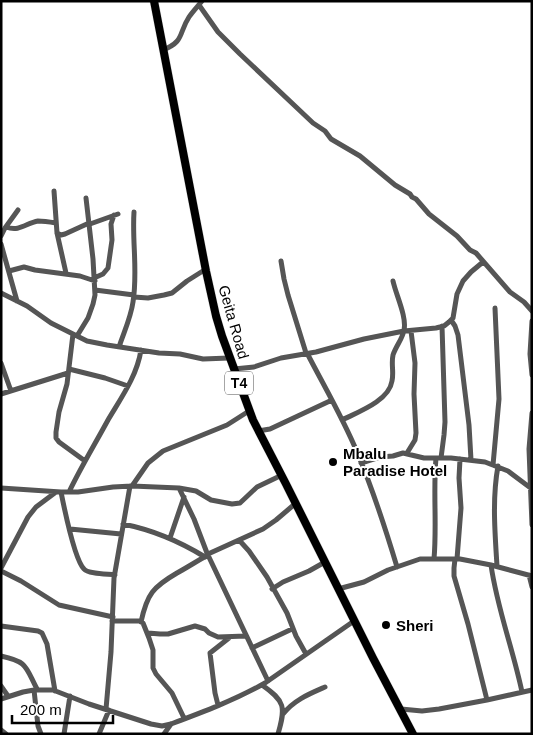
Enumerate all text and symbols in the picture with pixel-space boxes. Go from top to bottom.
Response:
street label: Geita Road [215,283,253,361]
road number: T4 [225,372,253,394]
place label: Mbalu Paradise Hotel [343,445,447,479]
marker: Mbalu Paradise Hotel [327,456,339,468]
place label: Sheri [396,617,434,634]
marker: Sheri [380,619,392,631]
scale bar [12,692,114,724]
text: 200 m [20,701,62,718]

